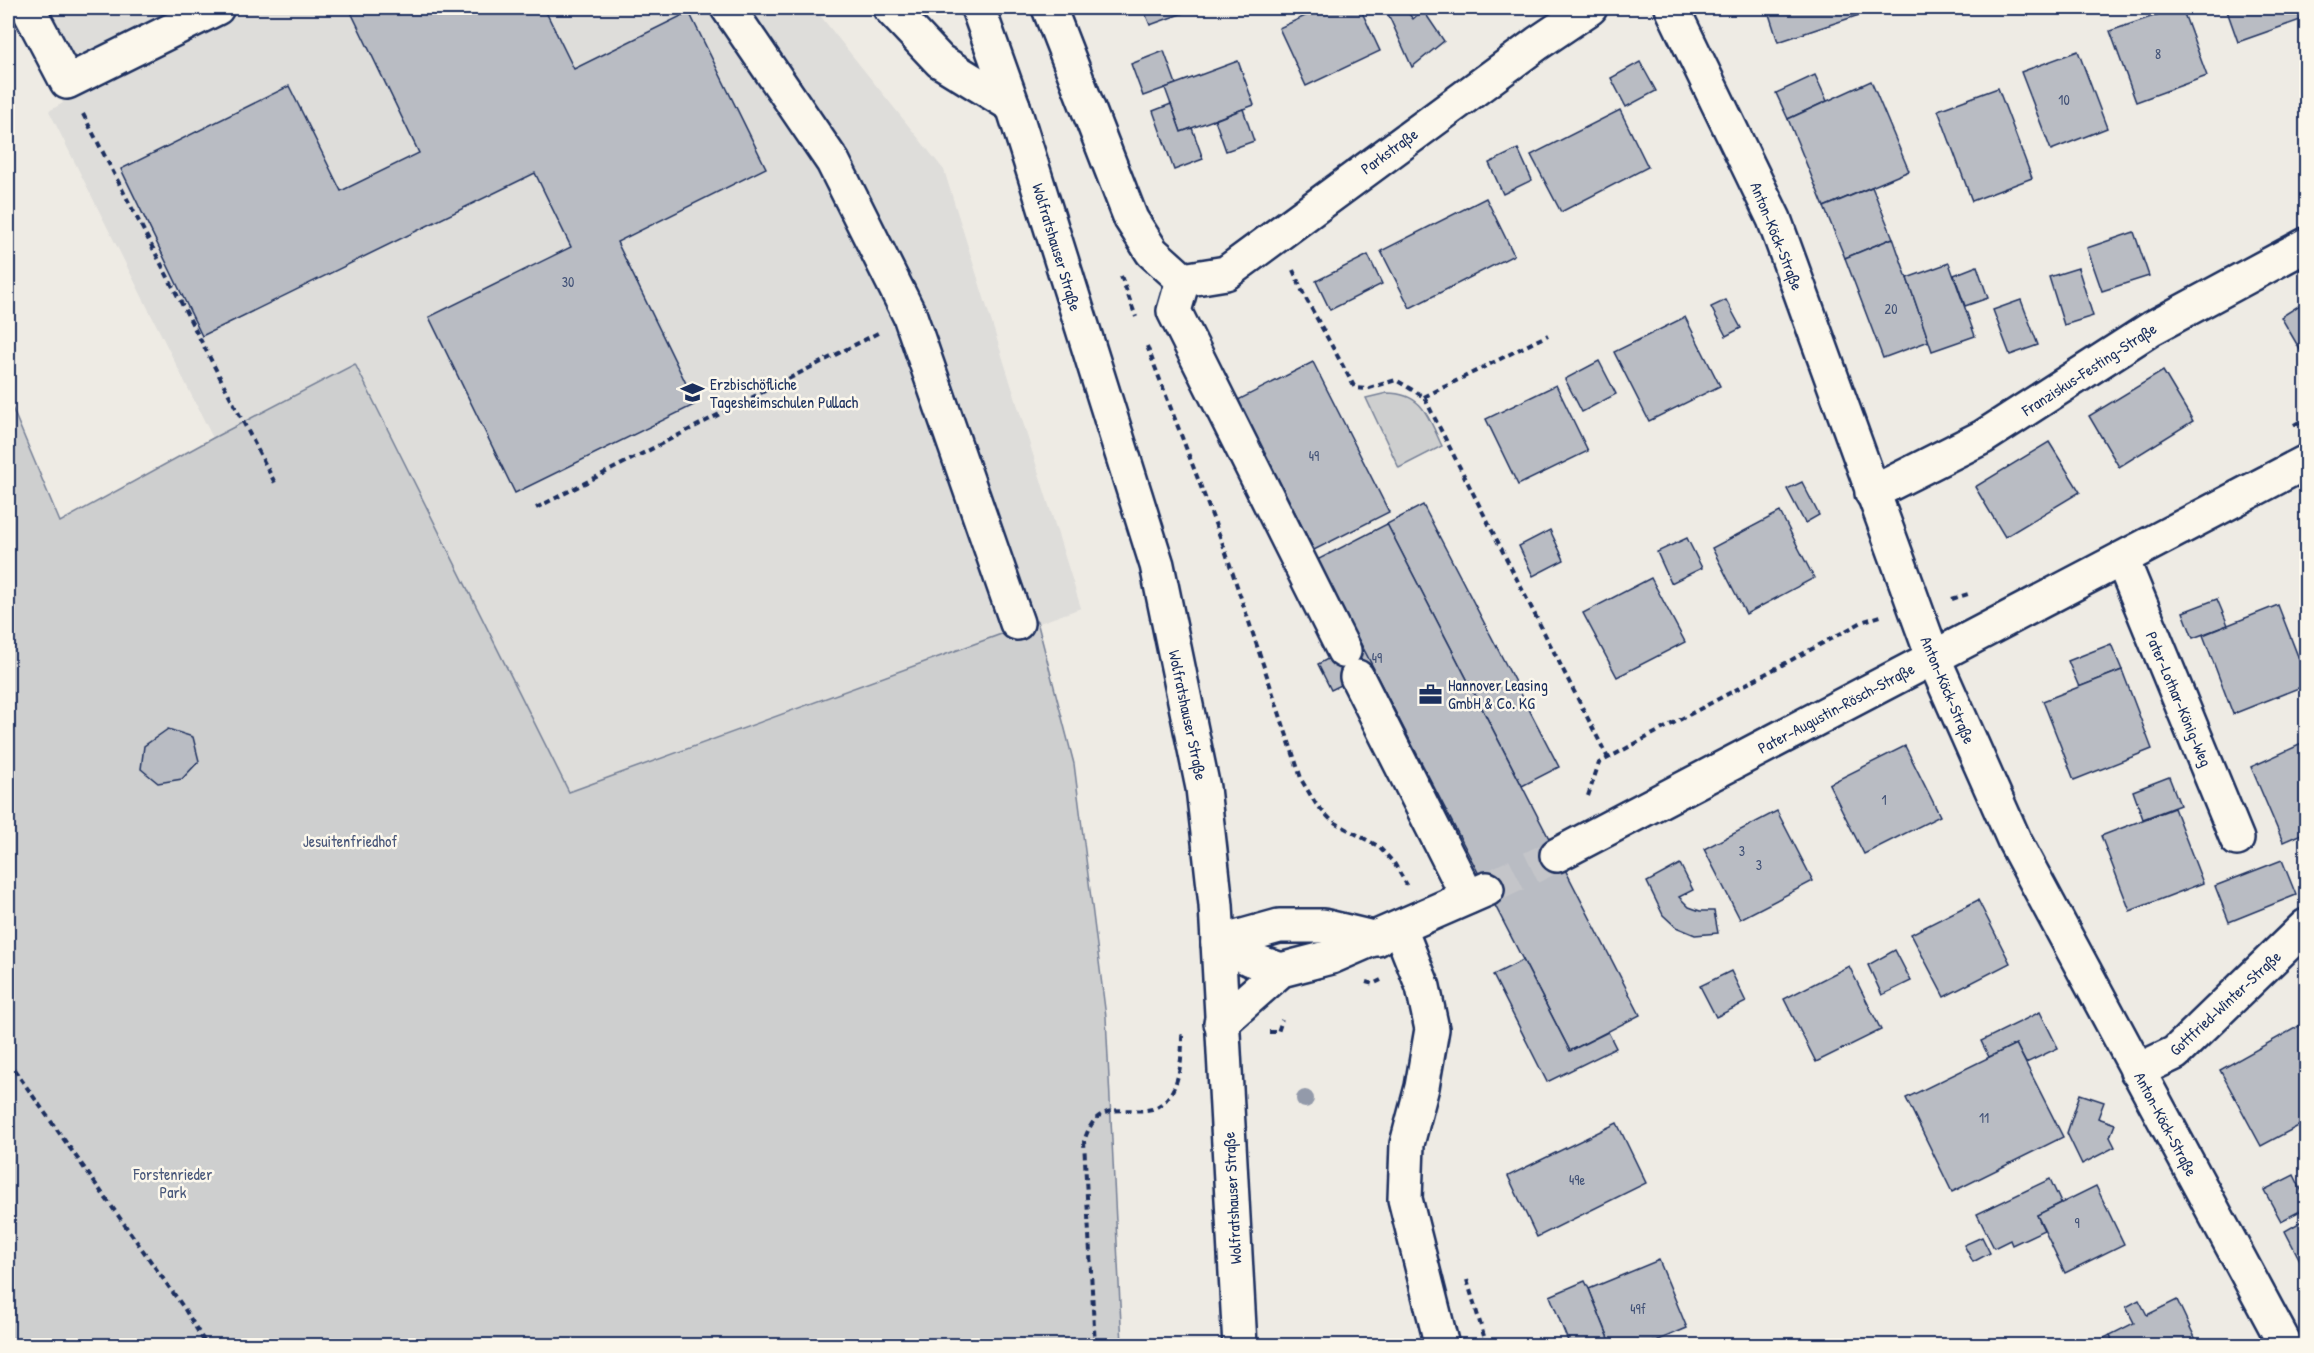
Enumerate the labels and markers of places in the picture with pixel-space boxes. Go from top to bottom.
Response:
place label: Erzbischöfliche Tagesheimschulen Pullach [710,373,858,413]
school or university icon: Erzbischöfliche Tagesheimschulen Pullach [679,380,705,406]
place label: Hannover Leasing GmbH & Co. KG [1448,674,1548,714]
office icon: Hannover Leasing GmbH & Co. KG [1417,681,1443,707]

